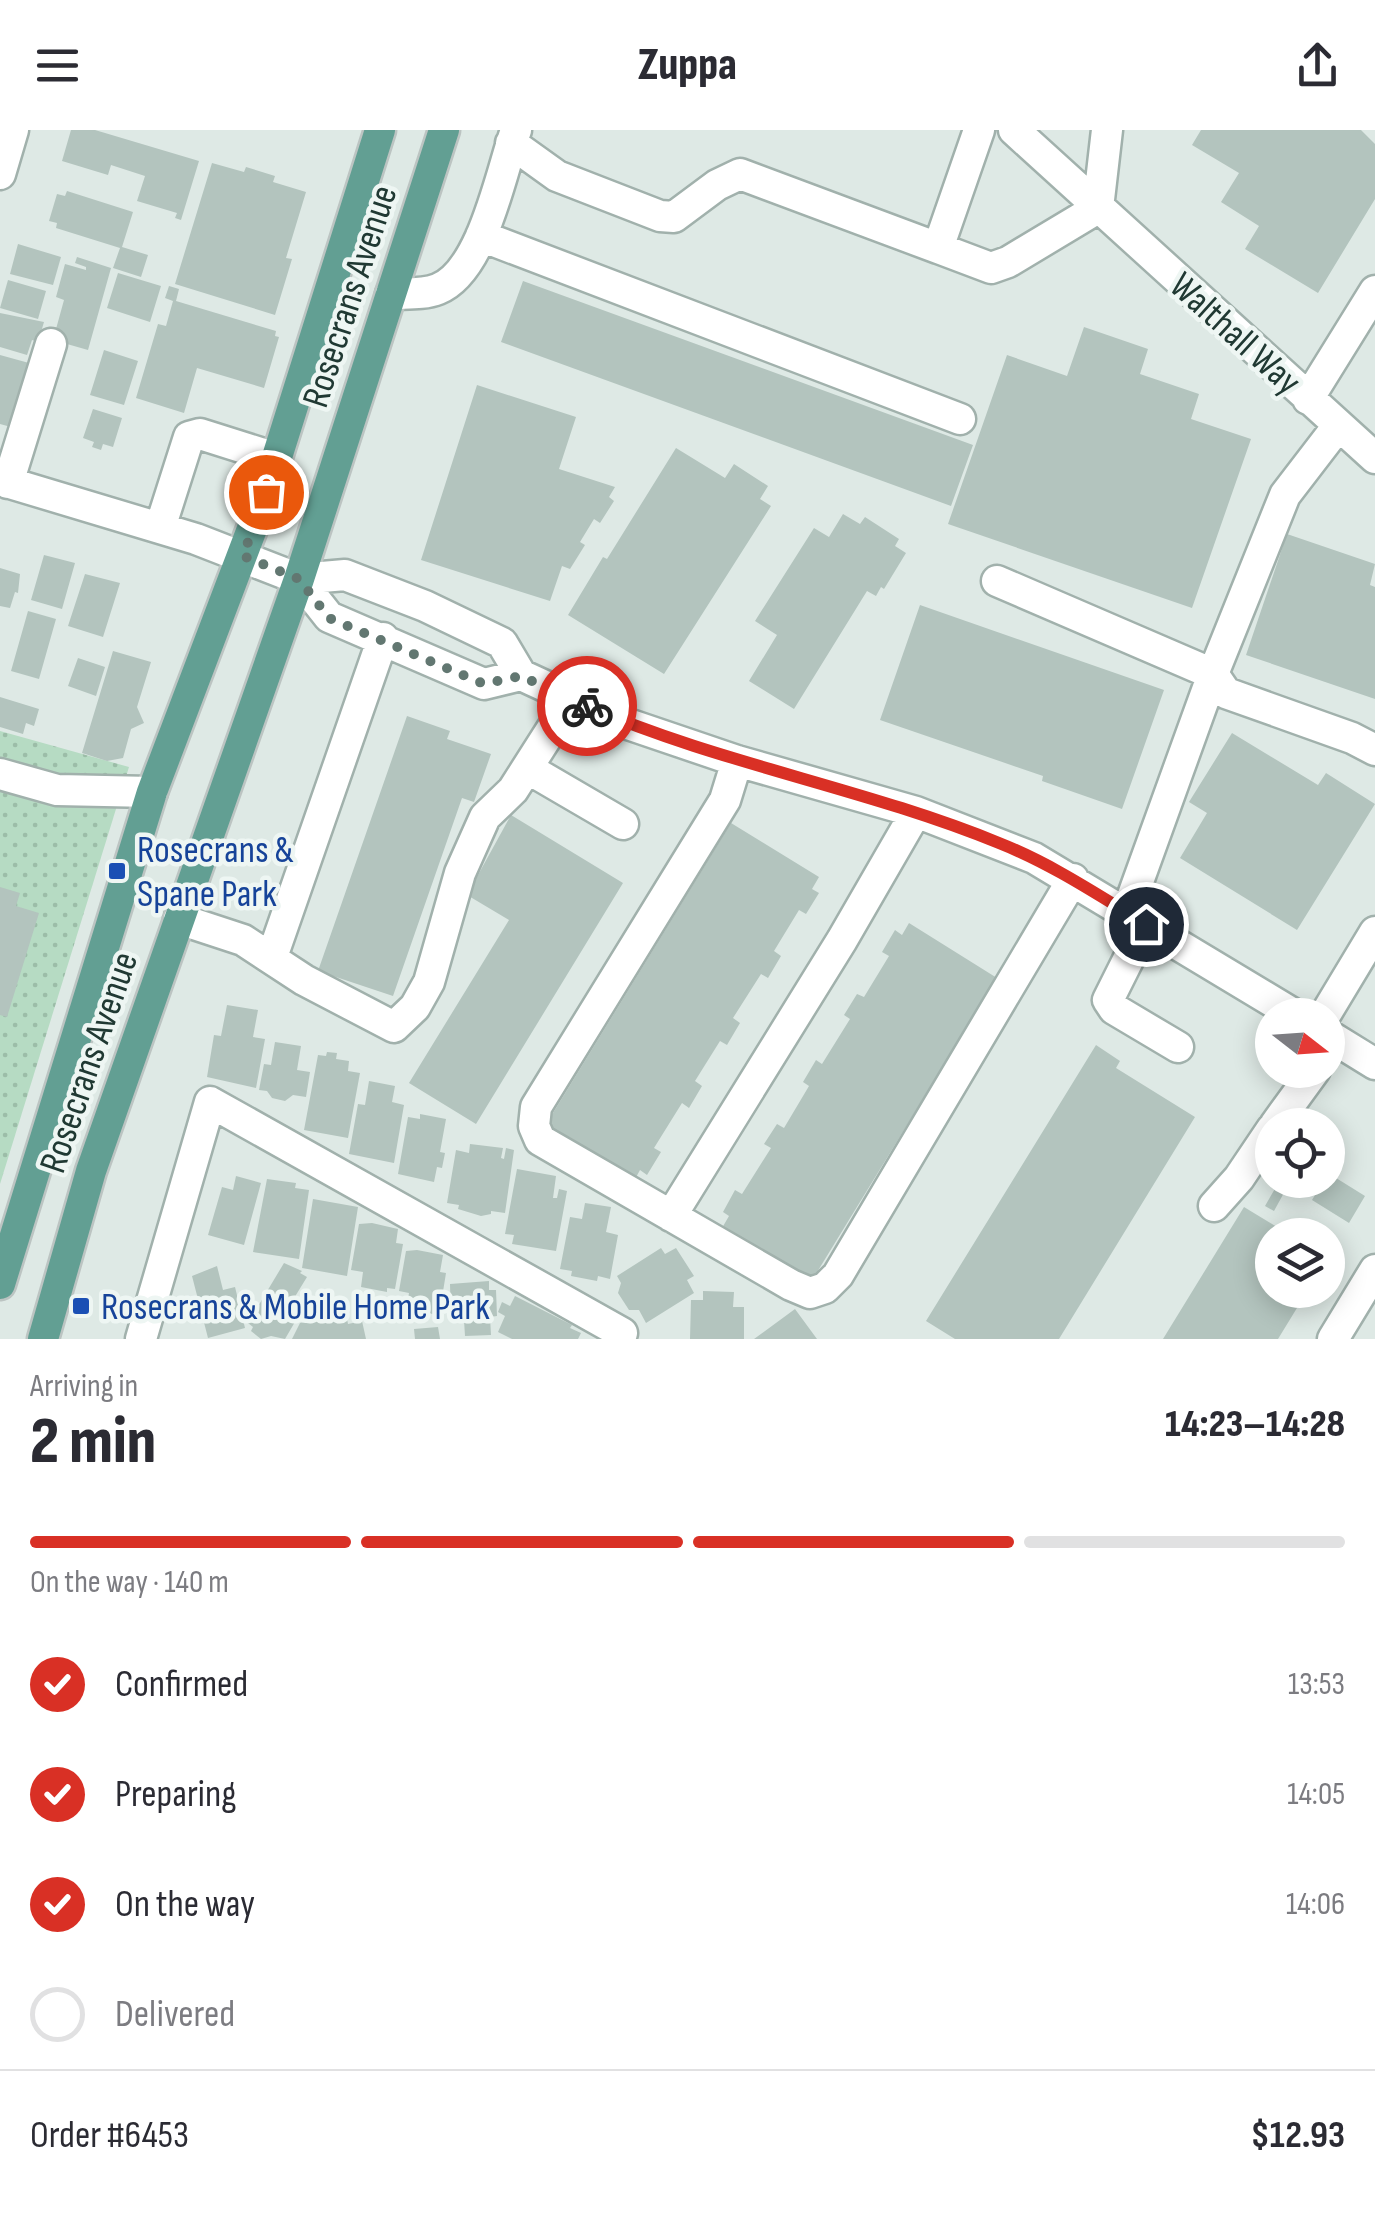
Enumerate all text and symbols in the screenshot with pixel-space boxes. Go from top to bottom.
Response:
icon: menu [30,38,85,93]
text: Zuppa [638,38,737,93]
icon: share [1290,38,1345,93]
street label: Rosecrans Avenue [293,180,407,413]
street label: Walthall Way [1160,264,1310,405]
pin [224,450,309,535]
icon: bag [239,465,294,520]
courier [537,656,637,756]
icon: bike [560,679,615,734]
place label: Rosecrans & Spane Park [137,828,294,917]
marker: Rosecrans & Spane Park [106,860,128,882]
pin [1104,882,1189,967]
icon: home [1119,897,1174,952]
street label: Rosecrans Avenue [31,946,148,1179]
north arrow [1255,998,1345,1088]
map controls [1255,998,1345,1308]
button: locate [1255,1108,1345,1198]
button: layers [1255,1218,1345,1308]
place label: Rosecrans & Mobile Home Park [101,1285,490,1330]
marker: Rosecrans & Mobile Home Park [70,1295,92,1317]
text: Arriving in [30,1367,138,1406]
text: 14:23–14:28 [1165,1402,1345,1447]
text: 2 min [30,1404,156,1482]
text: On the way · 140 m [30,1563,229,1602]
icon: check [30,1657,85,1712]
text: Confirmed [115,1662,248,1707]
text: 13:53 [1288,1665,1345,1704]
icon: check [30,1767,85,1822]
text: Preparing [115,1772,236,1817]
text: 14:05 [1287,1775,1345,1814]
icon: check [30,1877,85,1932]
text: On the way [115,1882,255,1927]
text: 14:06 [1286,1885,1345,1924]
text: Delivered [115,1992,235,2037]
text: Order #6453 [30,2113,189,2158]
text: $12.93 [1250,2113,1345,2158]

